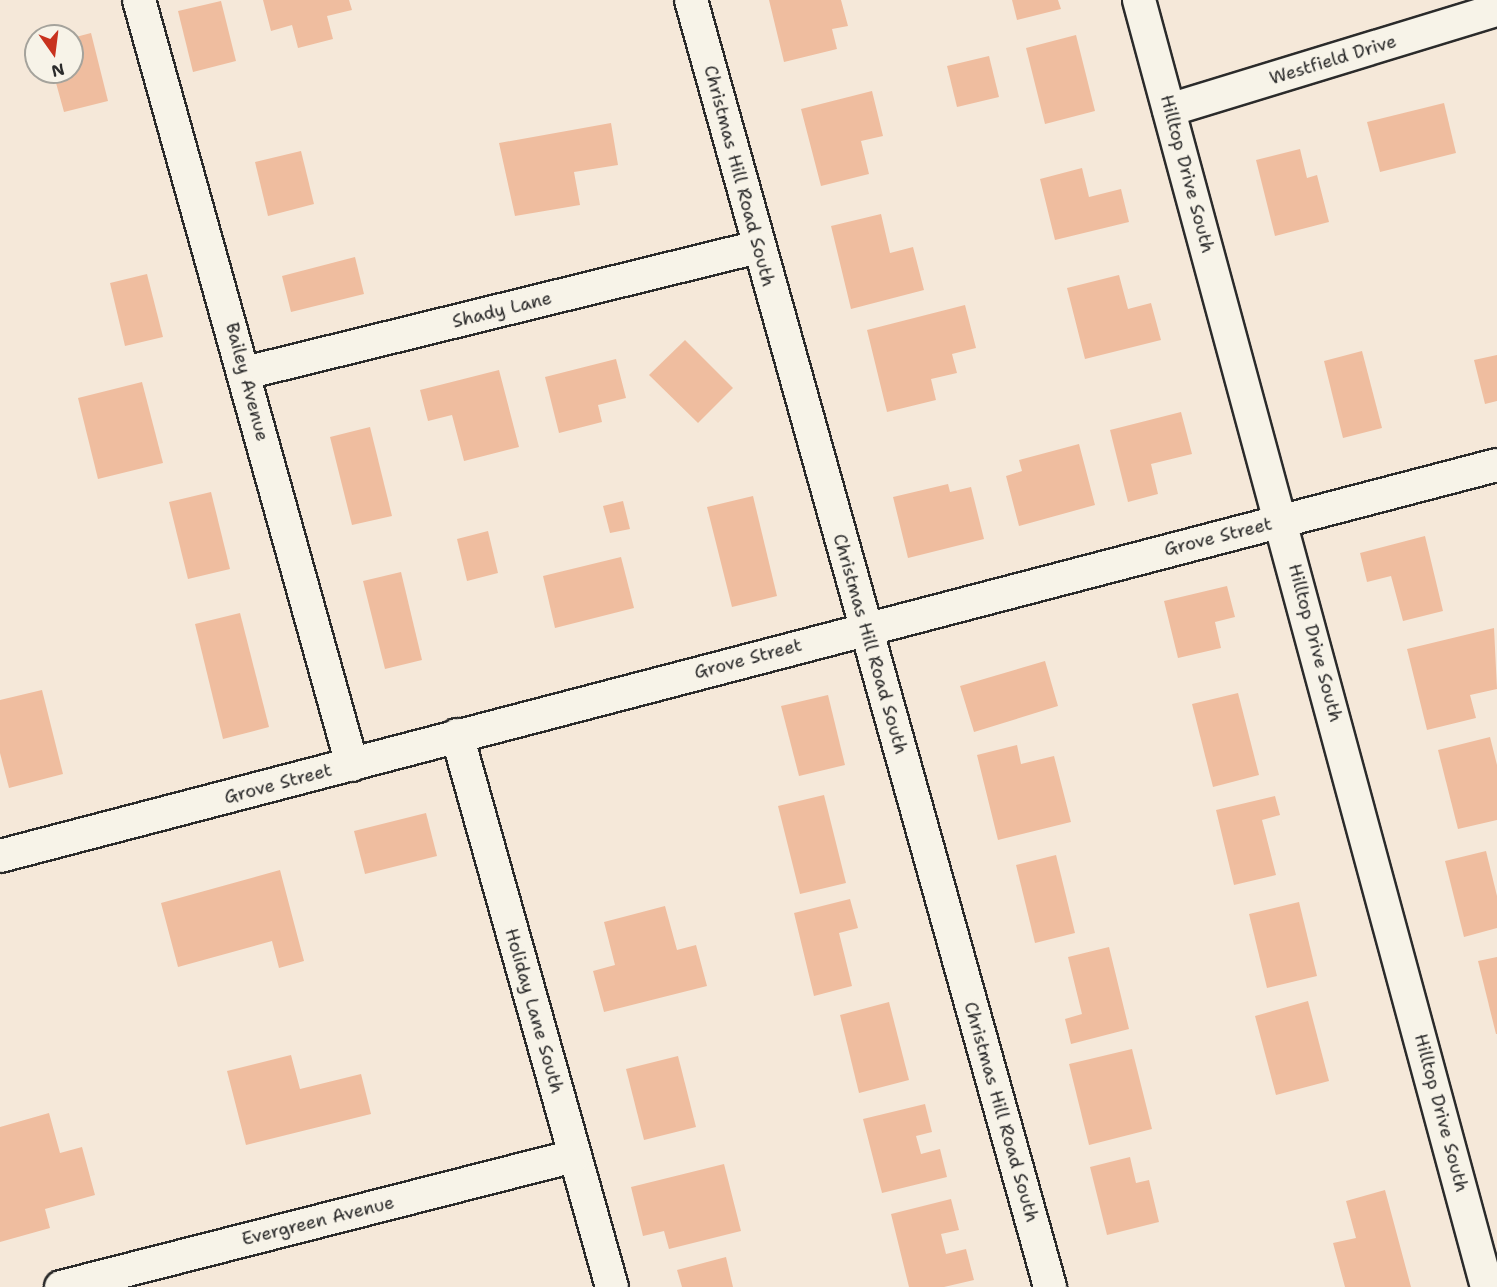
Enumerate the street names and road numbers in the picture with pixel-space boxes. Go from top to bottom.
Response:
street label: Westfield Drive [1267,30,1399,90]
street label: Christmas Hill Road South [699,63,779,289]
street label: Hilltop Drive South [1155,92,1219,256]
street label: Shady Lane [450,287,554,333]
street label: Bailey Avenue [221,320,273,444]
street label: Grove Street [1162,513,1274,561]
street label: Christmas Hill Road South [828,531,912,757]
street label: Hilltop Drive South [1283,561,1347,725]
street label: Grove Street [692,634,804,684]
street label: Grove Street [222,759,334,809]
street label: Holiday Lane South [500,926,568,1096]
street label: Christmas Hill Road South [959,999,1043,1225]
street label: Hilltop Drive South [1409,1031,1473,1195]
street label: Evergreen Avenue [240,1192,396,1250]

